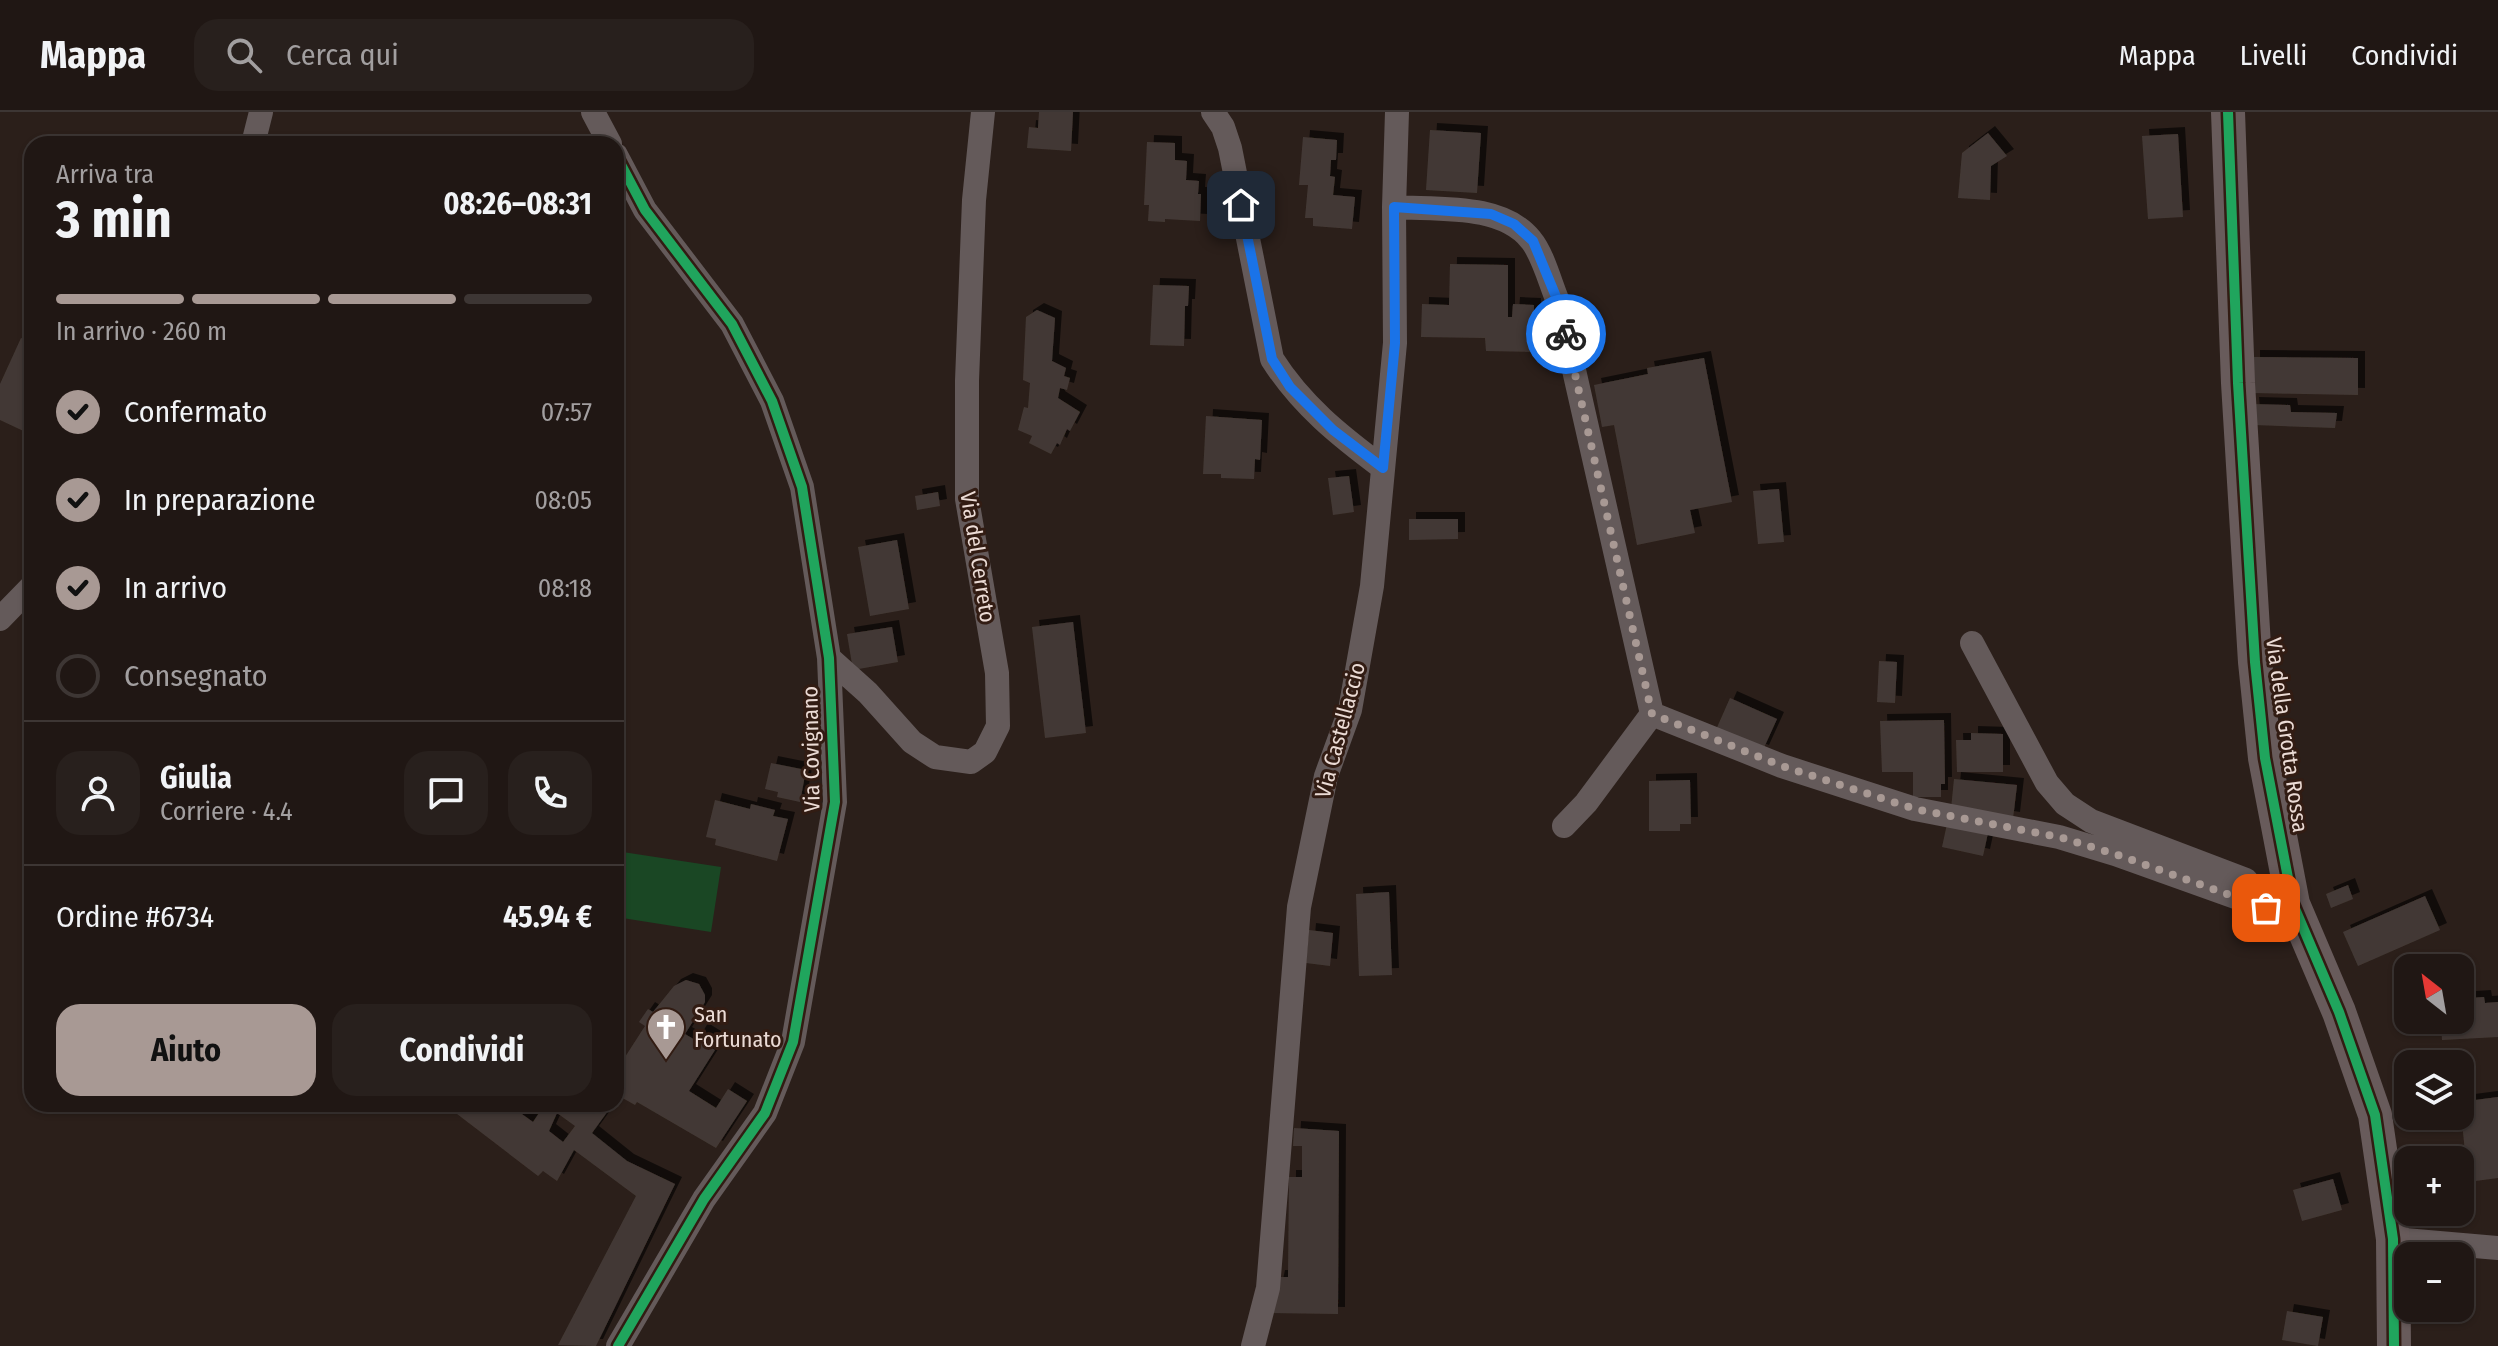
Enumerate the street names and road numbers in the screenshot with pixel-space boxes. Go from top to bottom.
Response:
street label: Via del Cerreto [954,490,1002,624]
street label: Via della Grotta Rossa [2260,636,2314,834]
street label: Via Castellaccio [1309,659,1371,801]
street label: Via Covignano [796,686,826,812]

